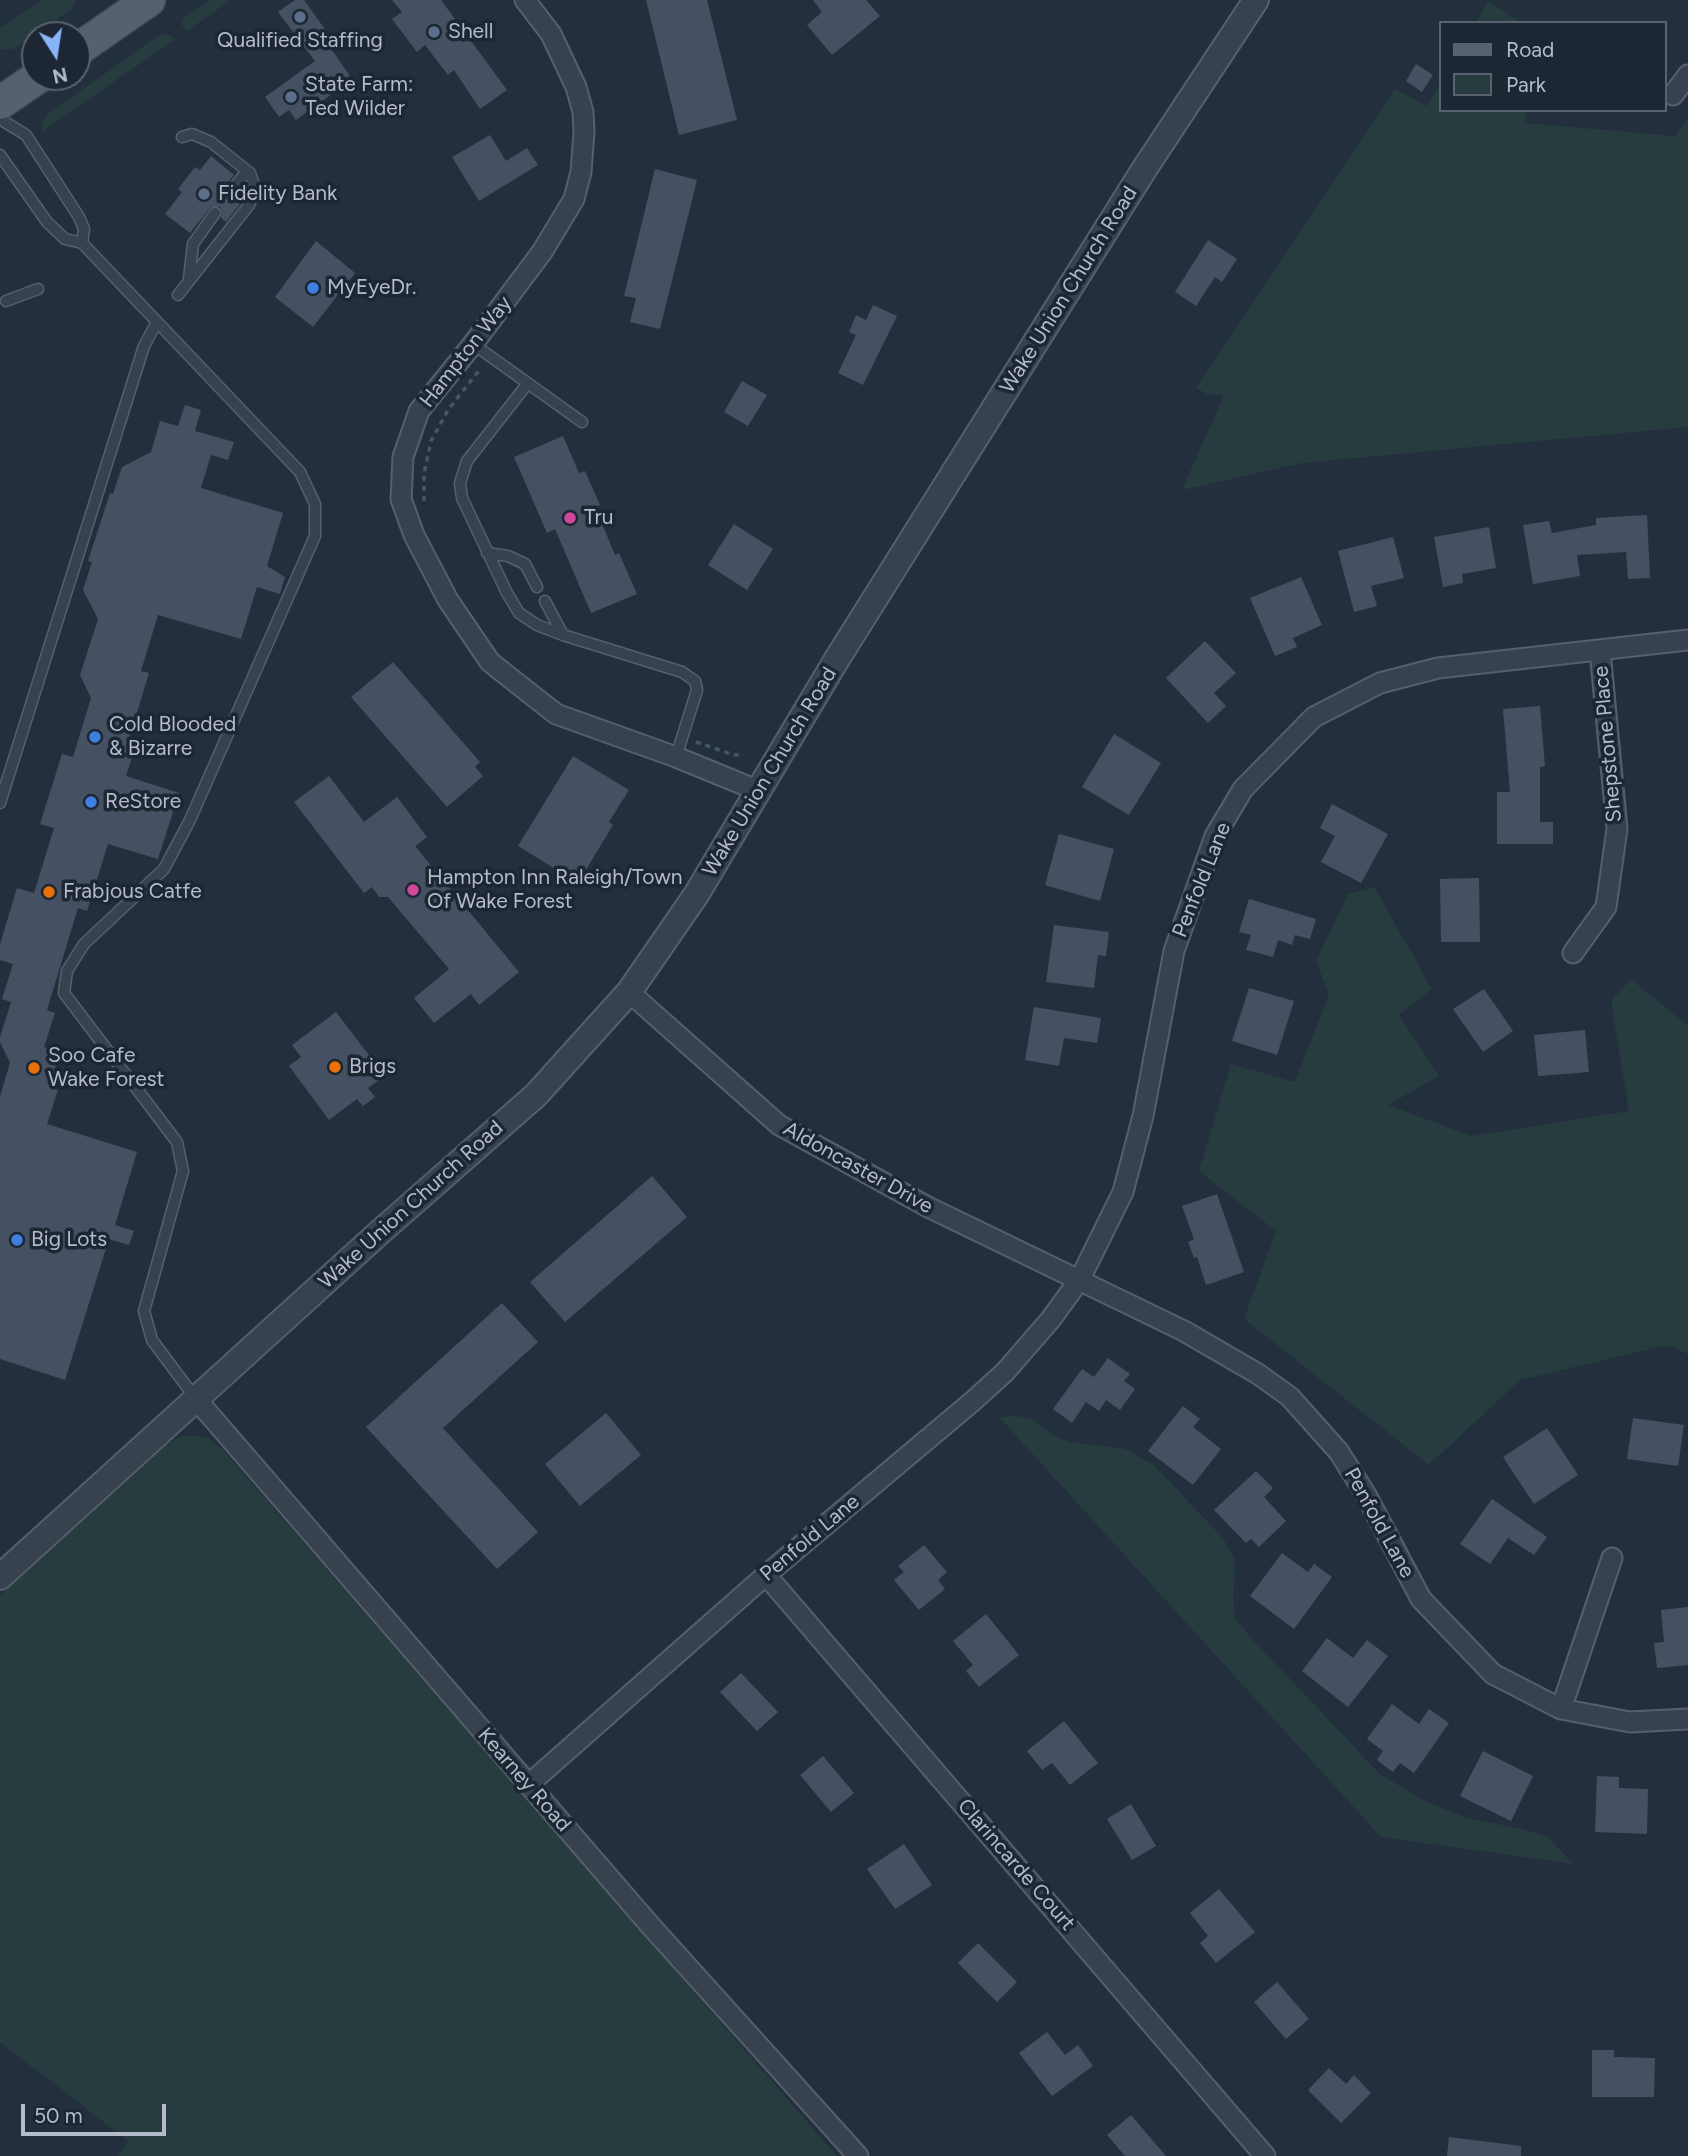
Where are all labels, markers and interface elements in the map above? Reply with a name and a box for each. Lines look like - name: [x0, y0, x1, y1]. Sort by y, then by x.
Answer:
- marker: Qualified Staffing: [292, 9, 308, 25]
- place label: Shell: [448, 19, 493, 45]
- north arrow: [21, 21, 91, 91]
- legend: [1440, 21, 1667, 112]
- marker: Shell: [426, 24, 442, 40]
- place label: Qualified Staffing: [217, 28, 383, 54]
- text: Road: [1506, 37, 1554, 62]
- text: N: [50, 62, 70, 88]
- place label: State Farm: Ted Wilder: [305, 72, 413, 122]
- text: Park: [1506, 72, 1546, 97]
- marker: State Farm: Ted Wilder: [283, 89, 299, 105]
- place label: Fidelity Bank: [218, 181, 337, 207]
- street label: Wake Union Church Road: [995, 182, 1143, 398]
- marker: Fidelity Bank: [196, 186, 212, 202]
- place label: MyEyeDr.: [327, 275, 416, 301]
- marker: MyEyeDr.: [305, 280, 321, 296]
- street label: Hampton Way: [415, 291, 517, 413]
- place label: Tru: [584, 505, 613, 531]
- marker: Tru: [562, 510, 578, 526]
- street label: Wake Union Church Road: [698, 663, 842, 881]
- street label: Shepstone Place: [1589, 665, 1627, 823]
- place label: Cold Blooded & Bizarre: [109, 712, 236, 762]
- marker: Cold Blooded & Bizarre: [87, 729, 103, 745]
- place label: ReStore: [105, 789, 181, 815]
- marker: ReStore: [83, 794, 99, 810]
- street label: Penfold Lane: [1167, 819, 1237, 941]
- place label: Hampton Inn Raleigh/Town Of Wake Forest: [427, 865, 682, 915]
- place label: Frabjous Catfe: [63, 879, 202, 905]
- marker: Hampton Inn Raleigh/Town Of Wake Forest: [405, 882, 421, 898]
- marker: Frabjous Catfe: [41, 884, 57, 900]
- place label: Soo Cafe Wake Forest: [48, 1043, 164, 1093]
- place label: Brigs: [349, 1054, 396, 1080]
- marker: Brigs: [327, 1059, 343, 1075]
- marker: Soo Cafe Wake Forest: [26, 1060, 42, 1076]
- street label: Wake Union Church Road: [314, 1116, 508, 1294]
- street label: Aldoncaster Drive: [779, 1116, 937, 1220]
- place label: Big Lots: [31, 1227, 107, 1253]
- marker: Big Lots: [9, 1232, 25, 1248]
- street label: Penfold Lane: [1338, 1464, 1420, 1582]
- street label: Penfold Lane: [755, 1489, 865, 1587]
- street label: Kearney Road: [472, 1723, 576, 1837]
- street label: Clarincarde Court: [952, 1794, 1080, 1936]
- scale bar: [24, 2090, 170, 2134]
- text: 50 m: [34, 2103, 83, 2128]

